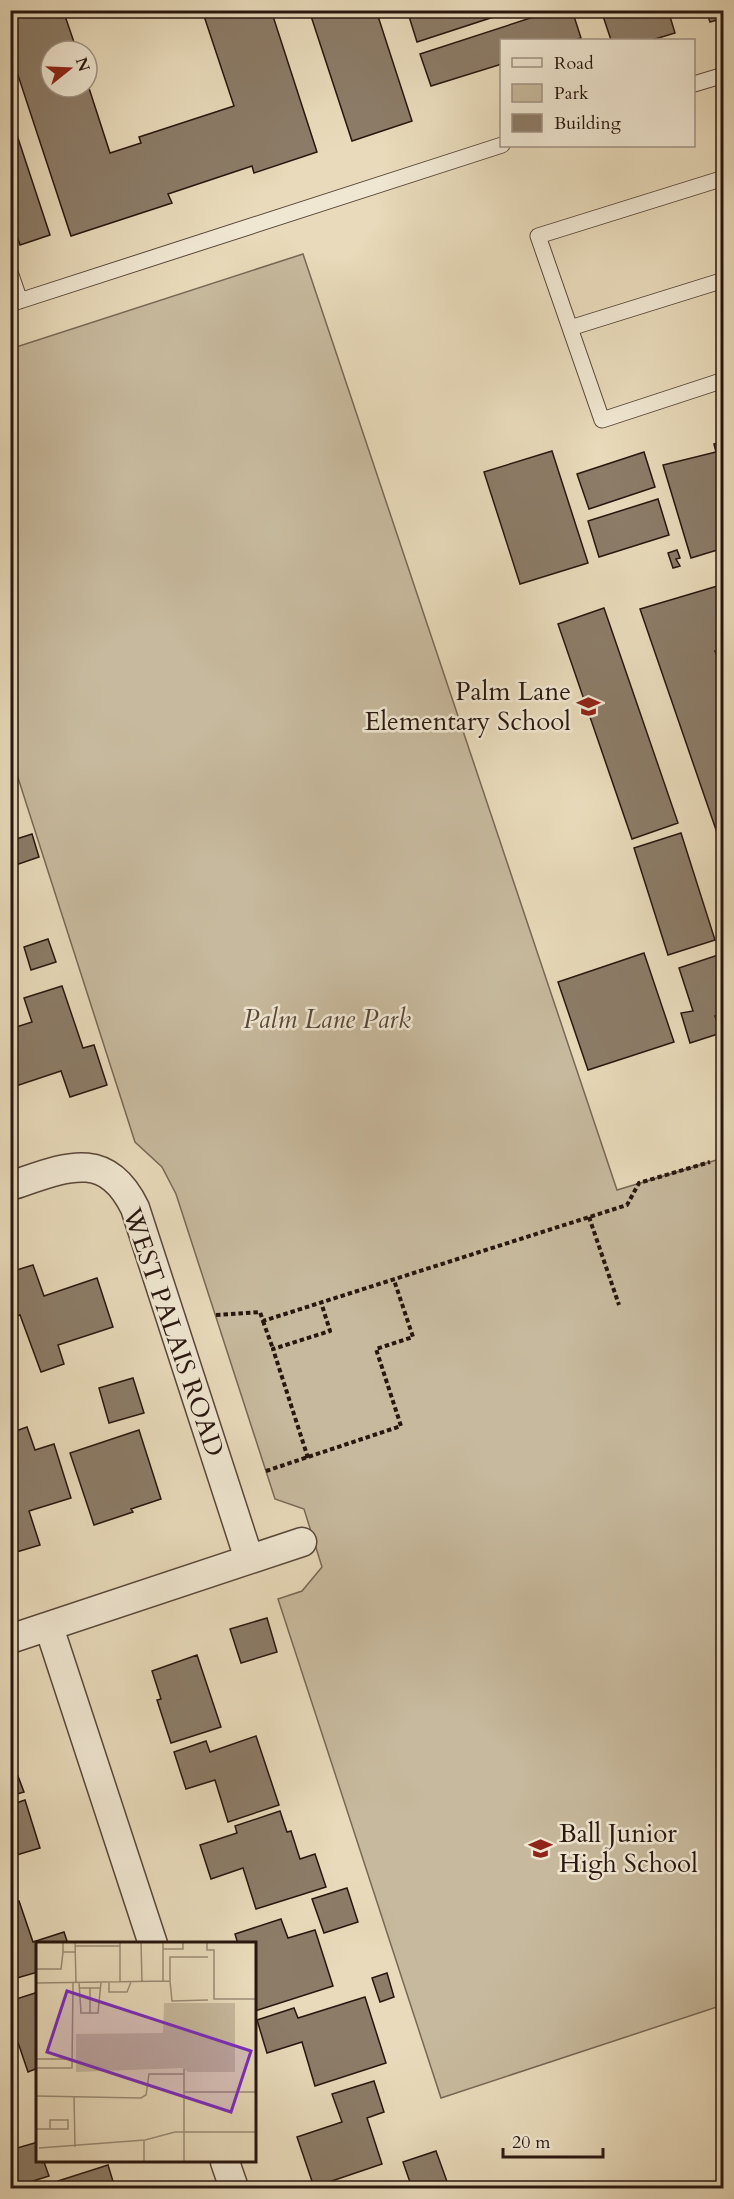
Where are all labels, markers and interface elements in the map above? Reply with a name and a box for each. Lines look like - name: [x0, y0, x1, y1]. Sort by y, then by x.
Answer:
- north arrow: [39, 39, 99, 99]
- legend: [500, 39, 695, 147]
- text: Road: [554, 51, 594, 76]
- text: N: [70, 55, 95, 75]
- text: Park: [554, 81, 589, 106]
- text: Building: [554, 111, 622, 136]
- place label: Palm Lane Elementary School: [364, 674, 571, 739]
- school or university icon: Palm Lane Elementary School: [576, 693, 602, 719]
- park label: Palm Lane Park: [243, 1002, 411, 1037]
- street label: WEST PALAIS ROAD: [114, 1202, 233, 1461]
- place label: Ball Junior High School: [559, 1816, 698, 1881]
- school or university icon: Ball Junior High School: [528, 1835, 554, 1861]
- inset map: [36, 1942, 256, 2163]
- scale bar: [503, 2121, 604, 2159]
- text: 20 m: [512, 2130, 551, 2155]

